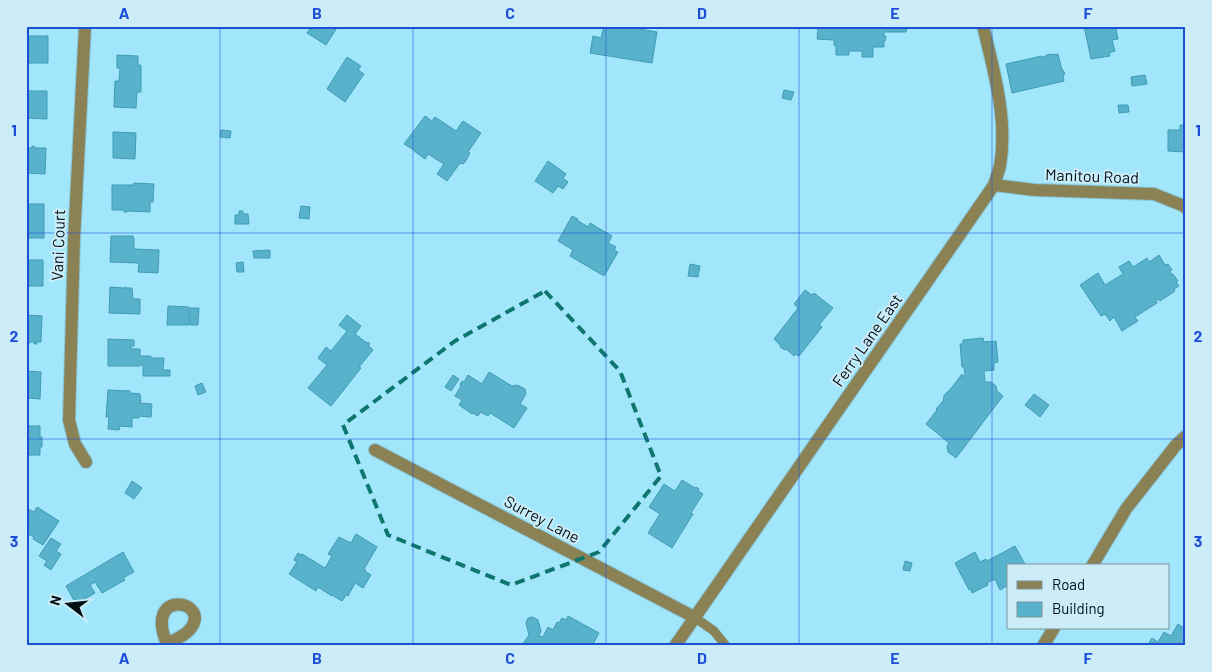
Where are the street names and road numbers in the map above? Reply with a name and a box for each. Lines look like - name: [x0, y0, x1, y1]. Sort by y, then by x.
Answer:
- street label: Manitou Road: [1045, 164, 1139, 187]
- street label: Vani Court: [47, 209, 68, 281]
- street label: Ferry Lane East: [828, 290, 905, 390]
- street label: Surrey Lane: [501, 491, 583, 546]

